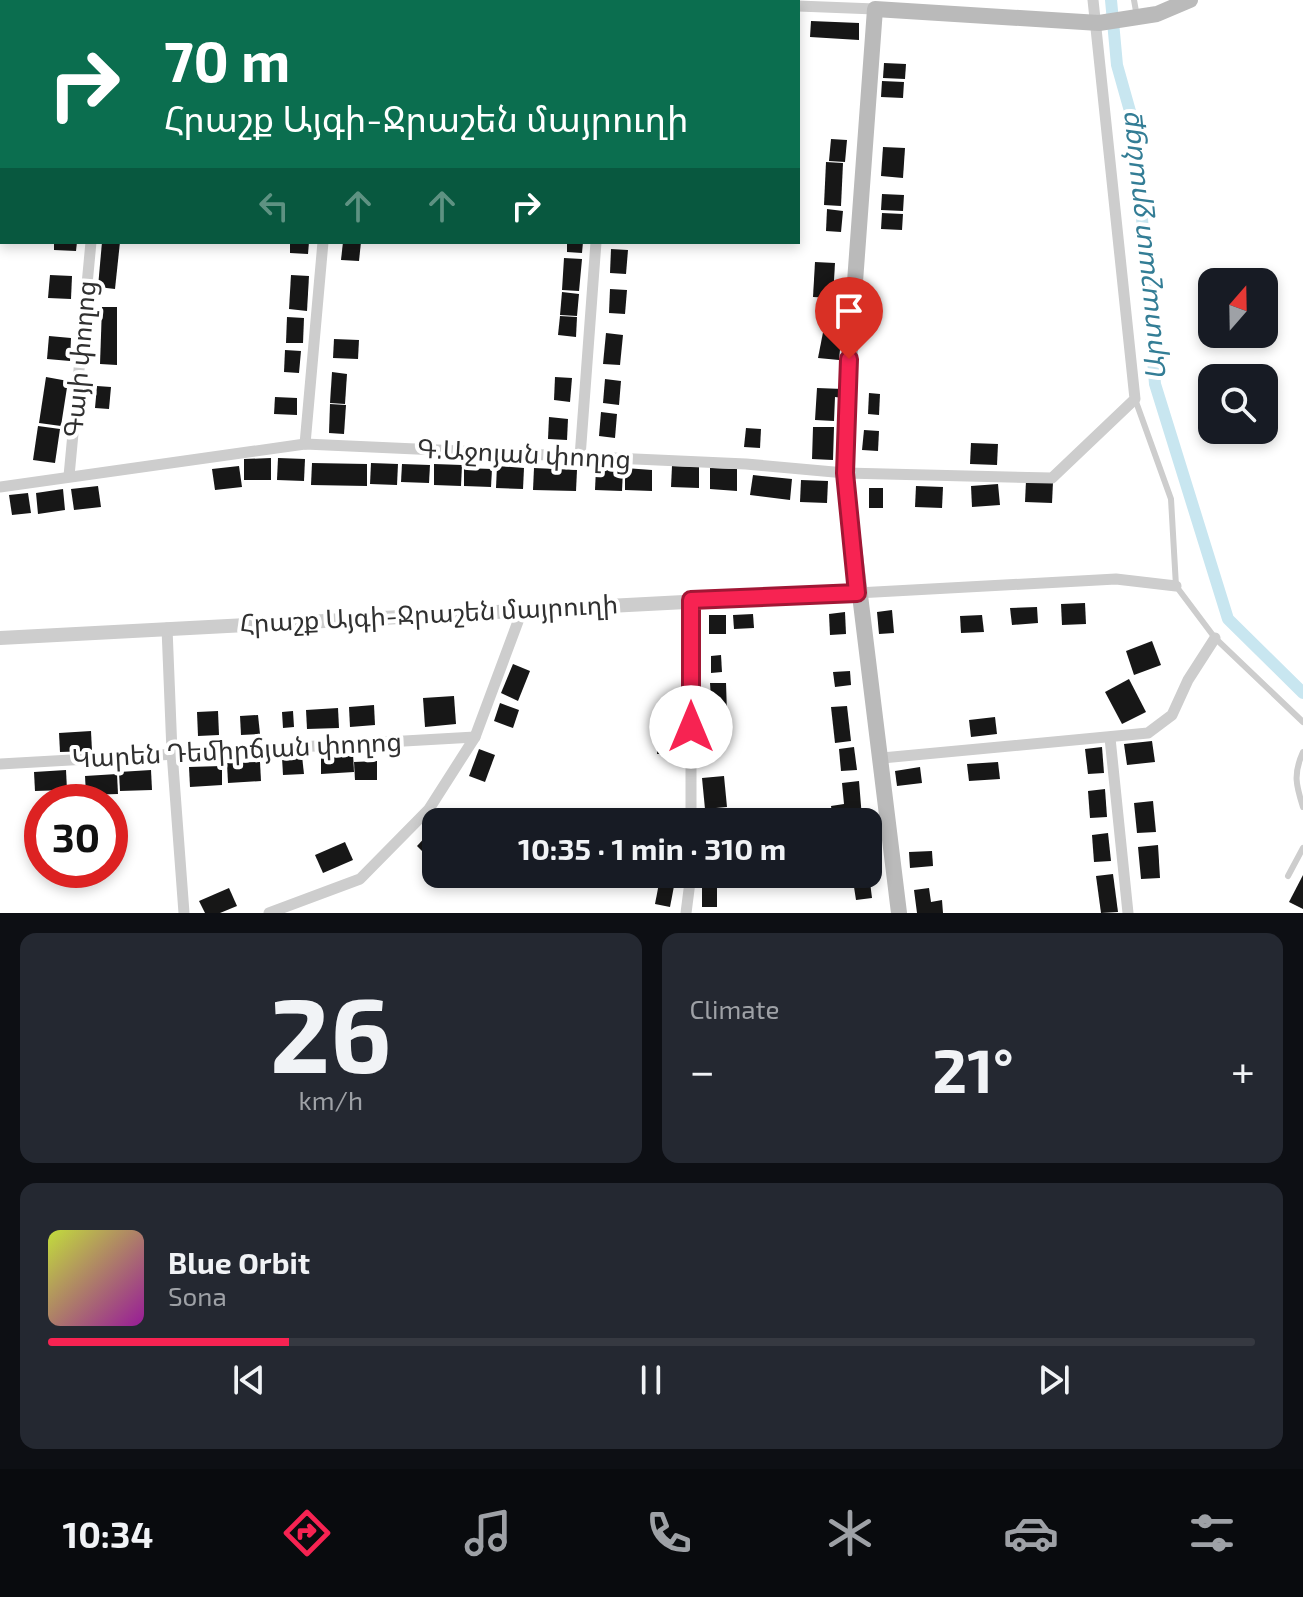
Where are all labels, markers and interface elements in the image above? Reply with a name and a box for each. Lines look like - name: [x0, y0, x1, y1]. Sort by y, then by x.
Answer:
- text: 70 m: [164, 26, 290, 93]
- icon: right: [32, 32, 136, 136]
- text: Հրաշք Այգի-Ջրաշեն մայրուղի: [164, 96, 688, 139]
- water label: Արտաշատ ջրանցք: [1110, 110, 1173, 382]
- icon: left: [252, 184, 296, 228]
- icon: ahead: [336, 184, 380, 228]
- icon: ahead: [420, 184, 464, 228]
- icon: right: [504, 184, 548, 228]
- north arrow: [1198, 268, 1278, 348]
- map controls: [1198, 268, 1278, 444]
- pin: [815, 277, 883, 359]
- street label: Գայի փողոց: [56, 279, 102, 439]
- icon: arrive: [827, 289, 871, 333]
- button: search: [1198, 364, 1278, 444]
- street label: Գ.Աջոյան փողոց: [416, 431, 632, 475]
- street label: Հրաշք Այգի-Ջրաշեն մայրուղի: [239, 587, 619, 639]
- position arrow: [649, 685, 733, 769]
- street label: Կարեն Դեմիրճյան փողոց: [71, 724, 403, 774]
- speed limit sign: 30: [24, 784, 128, 888]
- text: 10:35 · 1 min · 310 m: [518, 830, 786, 866]
- text: 26: [270, 969, 392, 1094]
- text: Climate: [690, 993, 779, 1024]
- text: 21°: [932, 1033, 1014, 1105]
- text: −: [690, 1043, 715, 1096]
- text: +: [1231, 1043, 1255, 1096]
- text: km/h: [298, 1084, 363, 1115]
- text: Blue Orbit: [168, 1244, 310, 1280]
- text: Sona: [168, 1280, 227, 1311]
- icon: previous: [227, 1358, 271, 1402]
- icon: pause: [629, 1358, 673, 1402]
- icon: next: [1032, 1358, 1076, 1402]
- icon: directions: [279, 1505, 335, 1561]
- icon: music: [460, 1505, 516, 1561]
- icon: phone: [641, 1505, 697, 1561]
- icon: climate: [822, 1505, 878, 1561]
- icon: car: [1003, 1505, 1059, 1561]
- icon: filters: [1184, 1505, 1240, 1561]
- text: 10:34: [63, 1512, 153, 1555]

